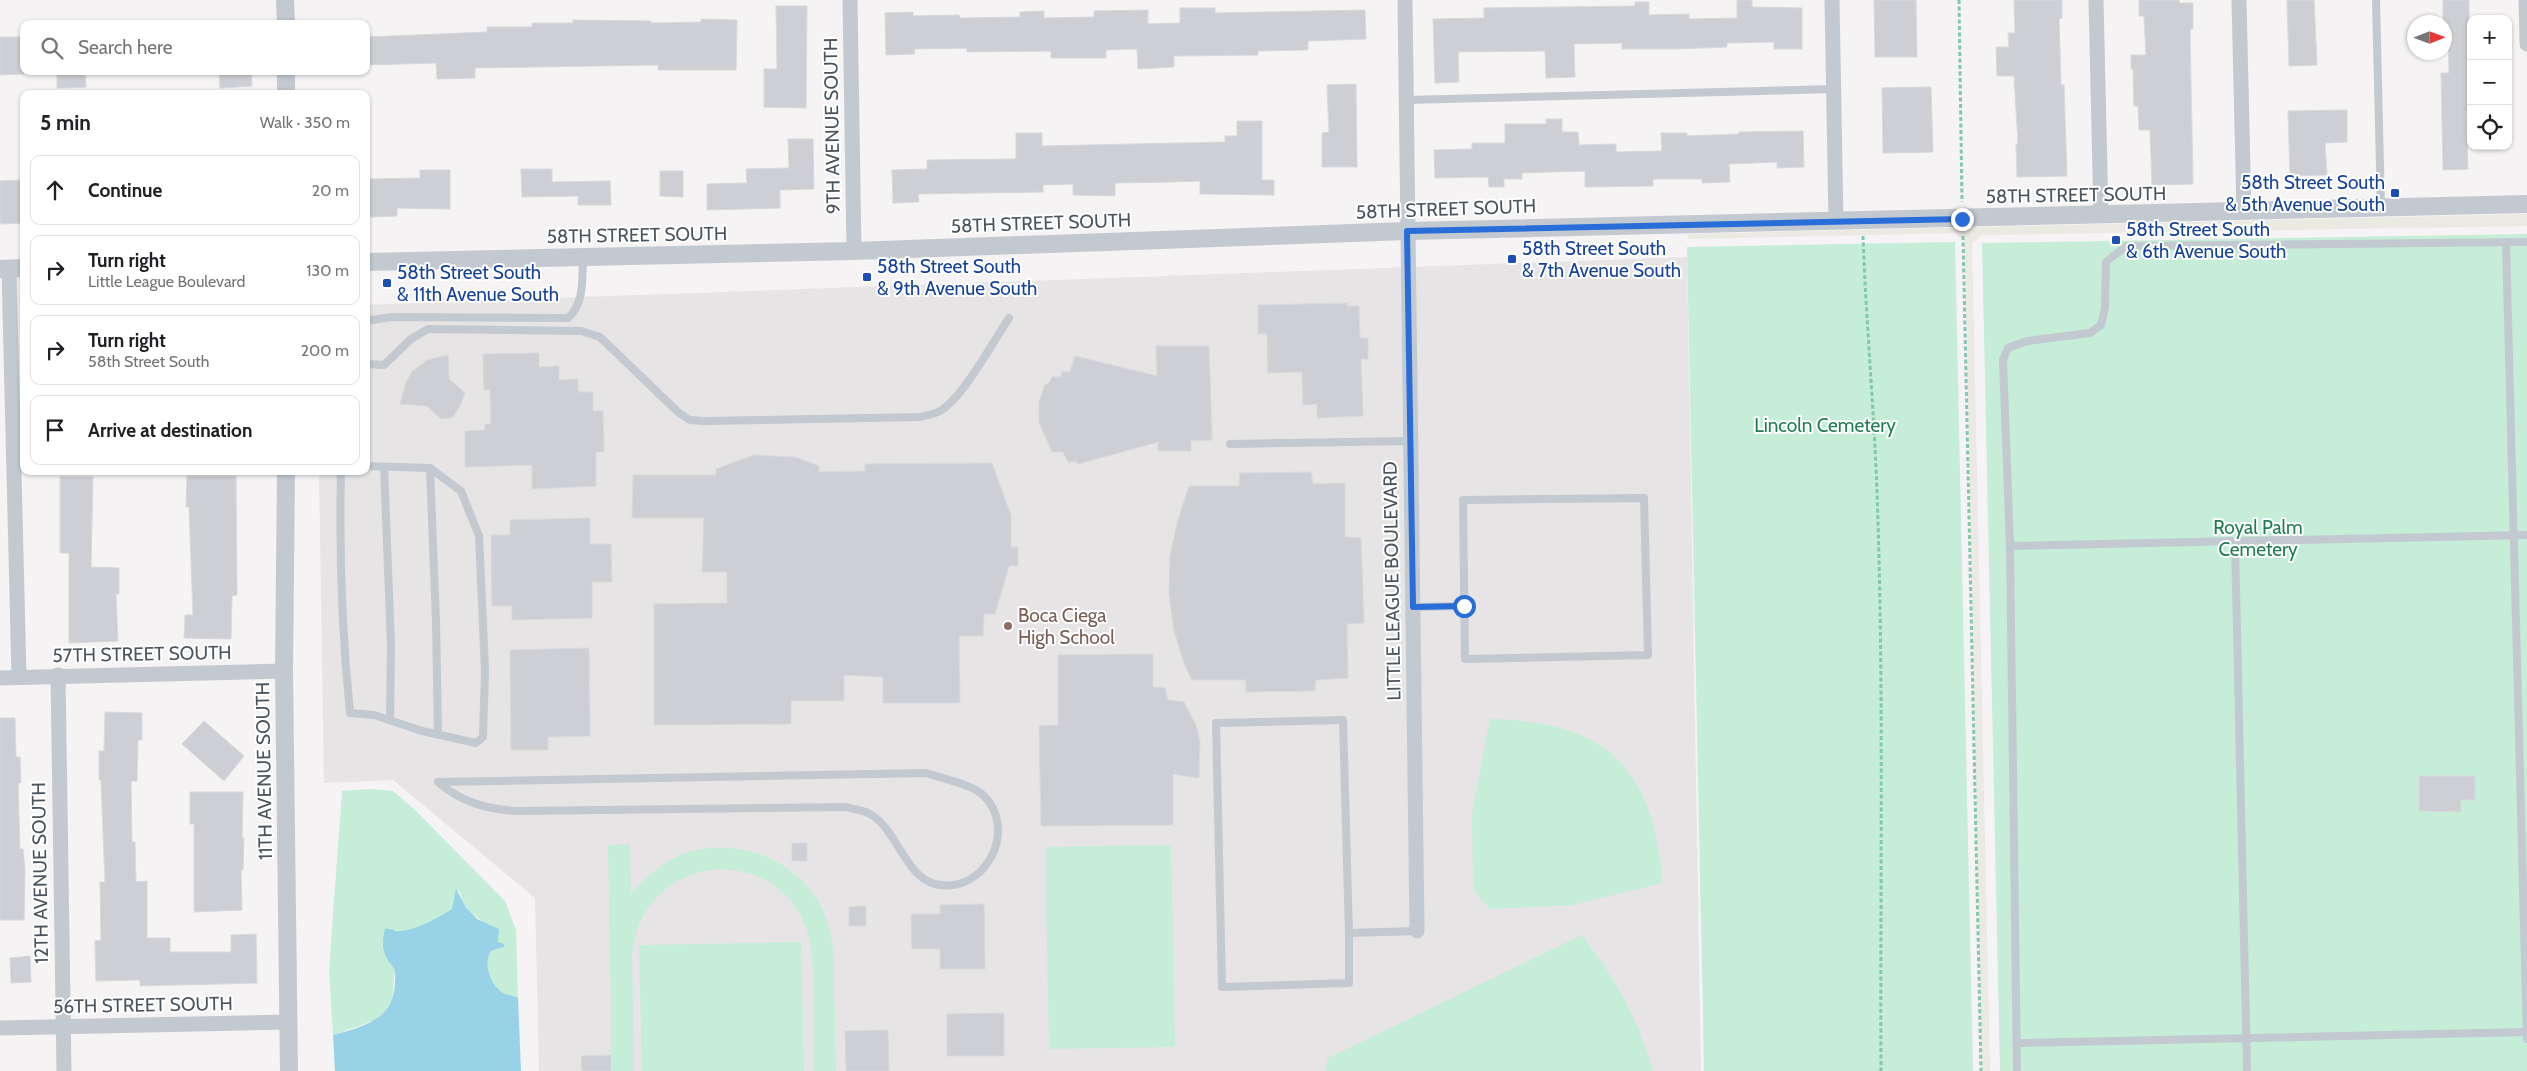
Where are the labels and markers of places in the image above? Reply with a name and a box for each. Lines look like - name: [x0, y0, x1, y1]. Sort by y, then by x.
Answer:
- place label: 58th Street South & 5th Avenue South: [2225, 171, 2385, 216]
- marker: 58th Street South & 5th Avenue South: [2389, 187, 2401, 199]
- place label: 58th Street South & 6th Avenue South: [2126, 218, 2286, 263]
- marker: 58th Street South & 6th Avenue South: [2110, 234, 2122, 246]
- place label: 58th Street South & 7th Avenue South: [1522, 237, 1681, 282]
- marker: 58th Street South & 7th Avenue South: [1506, 253, 1518, 265]
- place label: 58th Street South & 9th Avenue South: [877, 255, 1037, 300]
- place label: 58th Street South & 11th Avenue South: [397, 261, 559, 306]
- marker: 58th Street South & 9th Avenue South: [861, 271, 873, 283]
- marker: 58th Street South & 11th Avenue South: [381, 277, 393, 289]
- place label: Boca Ciega High School: [1018, 604, 1115, 649]
- marker: Boca Ciega High School: [1002, 620, 1014, 632]

